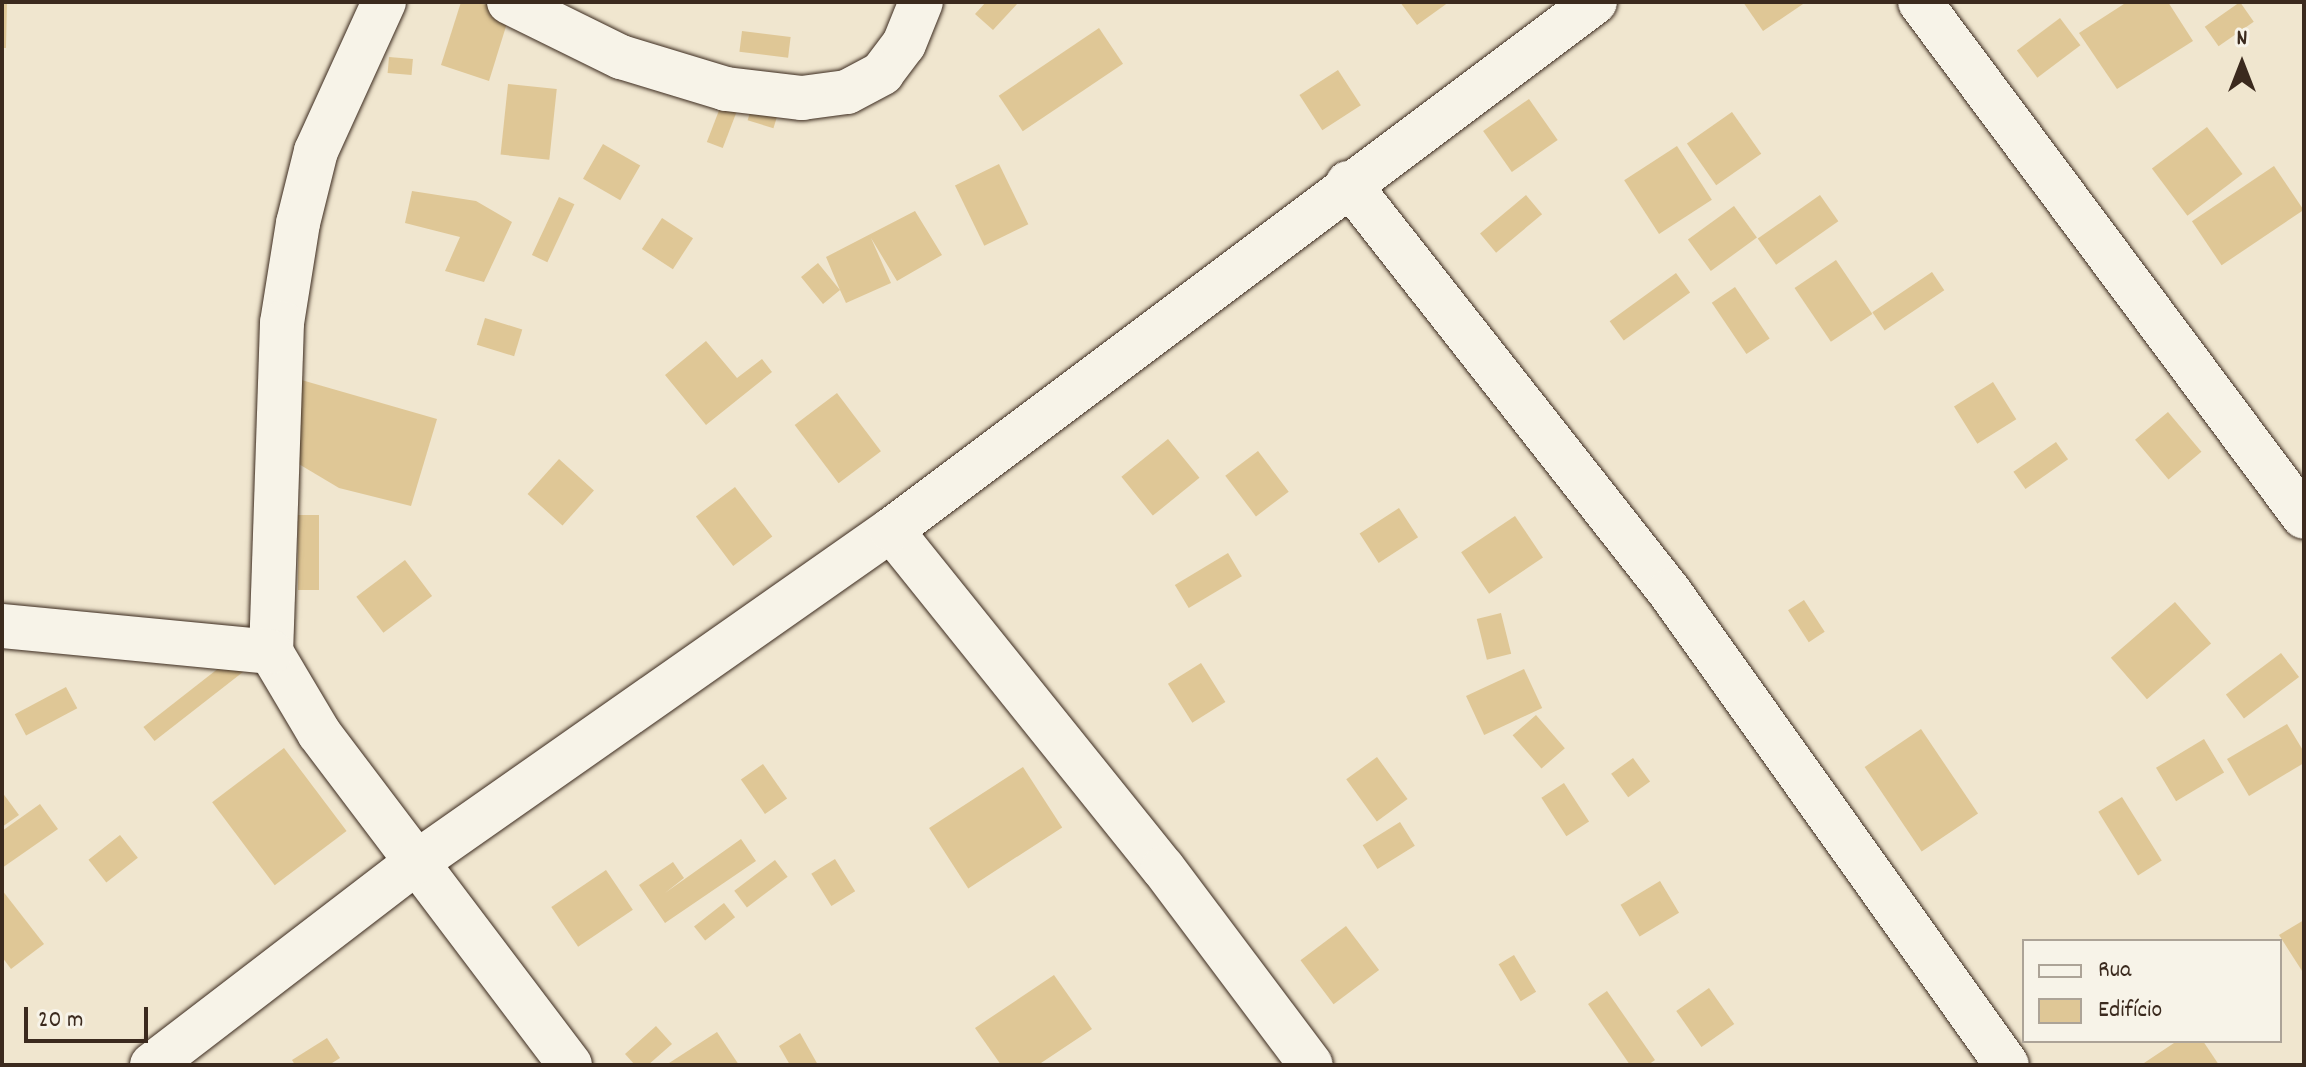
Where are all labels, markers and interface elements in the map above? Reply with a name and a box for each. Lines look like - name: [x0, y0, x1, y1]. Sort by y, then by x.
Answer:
- north arrow: [2202, 24, 2282, 104]
- text: N: [2237, 24, 2247, 55]
- legend: [2022, 939, 2282, 1043]
- text: Rua: [2098, 954, 2131, 988]
- scale bar: [28, 991, 152, 1041]
- text: Edifício: [2098, 994, 2162, 1028]
- text: 20 m: [38, 1004, 84, 1038]

